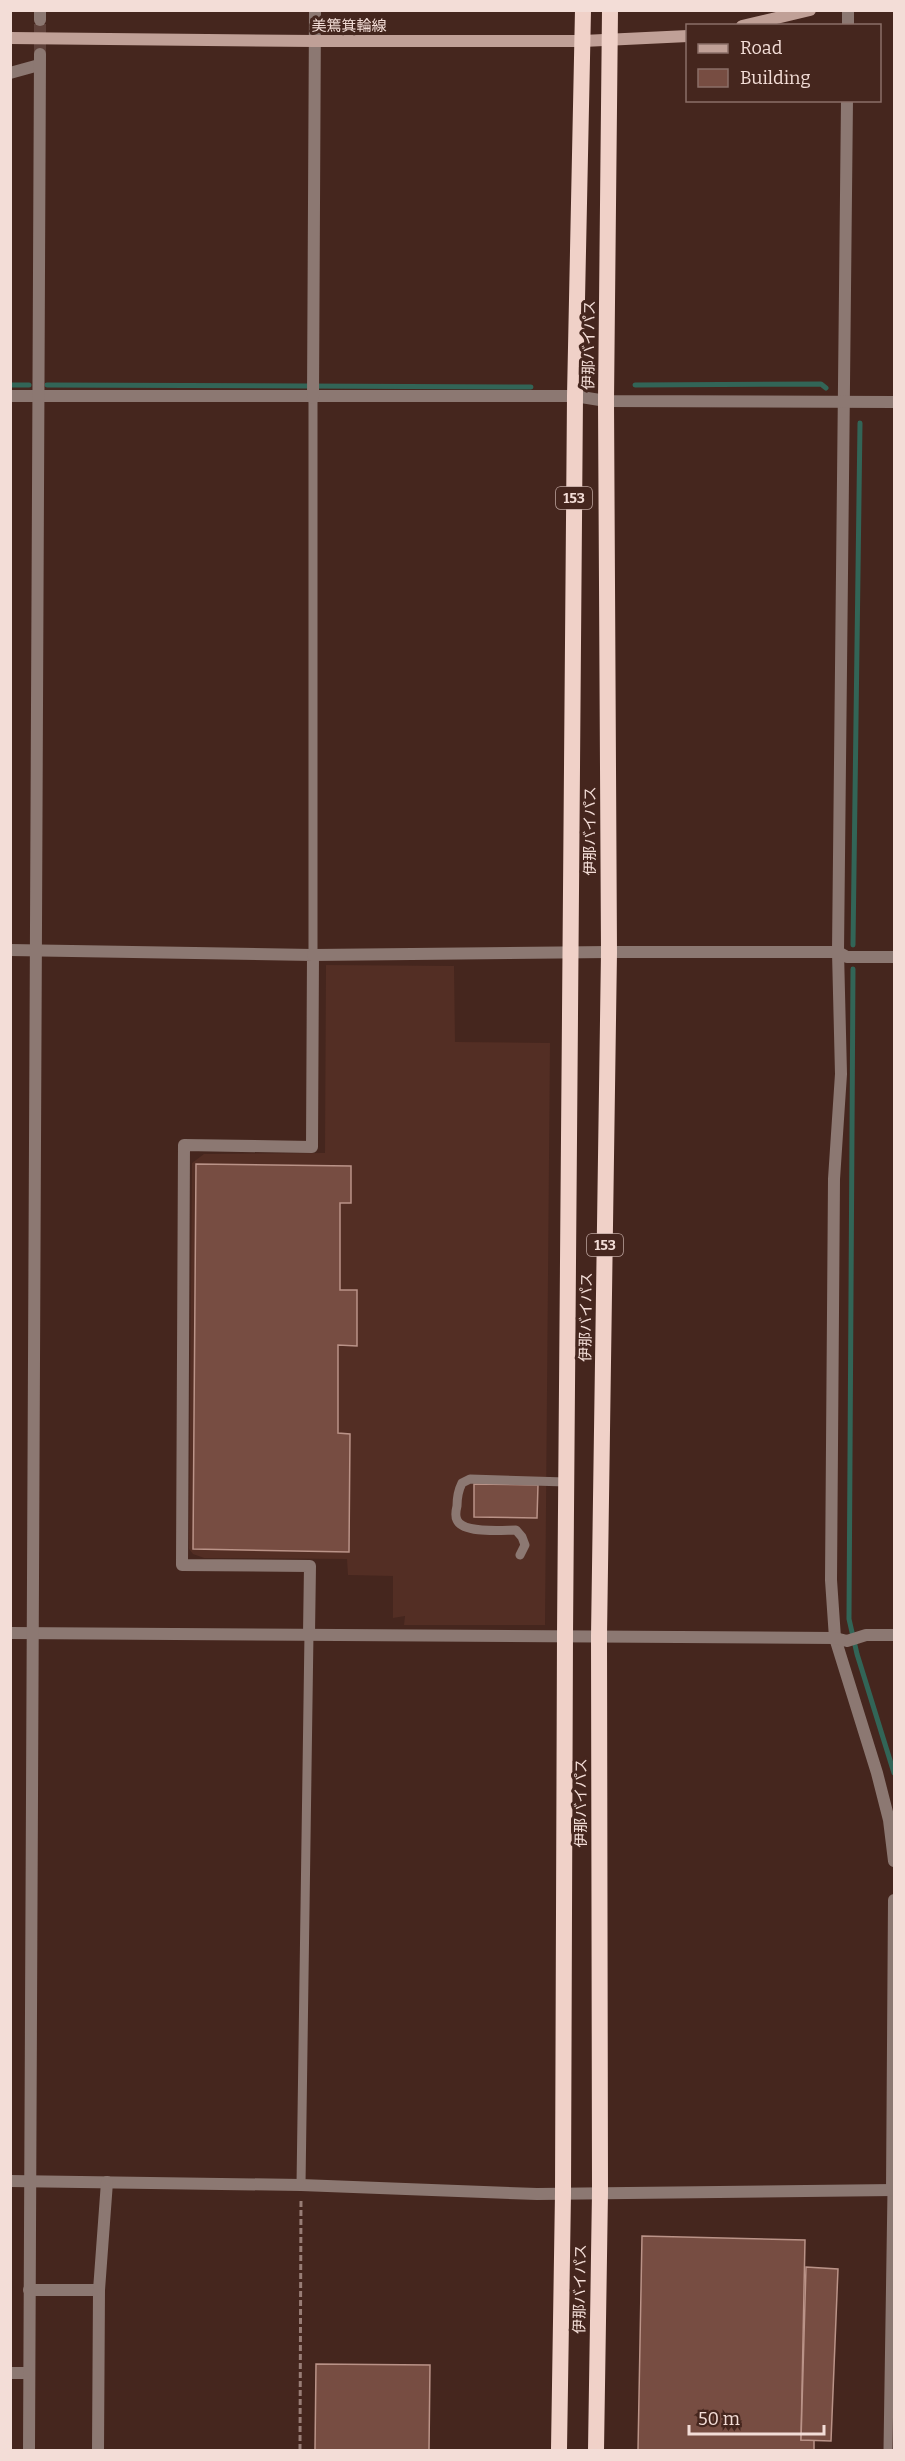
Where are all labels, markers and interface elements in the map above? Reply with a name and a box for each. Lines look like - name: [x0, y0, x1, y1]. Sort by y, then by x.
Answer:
- street label: 美篶箕輪線: [311, 17, 387, 35]
- legend: [686, 24, 881, 102]
- text: Road: [740, 37, 783, 59]
- text: Building: [740, 67, 811, 89]
- street label: 伊那バイパス: [579, 300, 599, 390]
- road number: 153: [556, 487, 592, 509]
- street label: 伊那バイパス: [581, 786, 599, 876]
- road number: 153: [587, 1234, 623, 1256]
- street label: 伊那バイパス: [576, 1272, 596, 1362]
- street label: 伊那バイパス: [572, 1758, 590, 1848]
- street label: 伊那バイパス: [570, 2244, 590, 2334]
- scale bar: [689, 2398, 824, 2436]
- text: 50 m: [698, 2408, 740, 2430]

